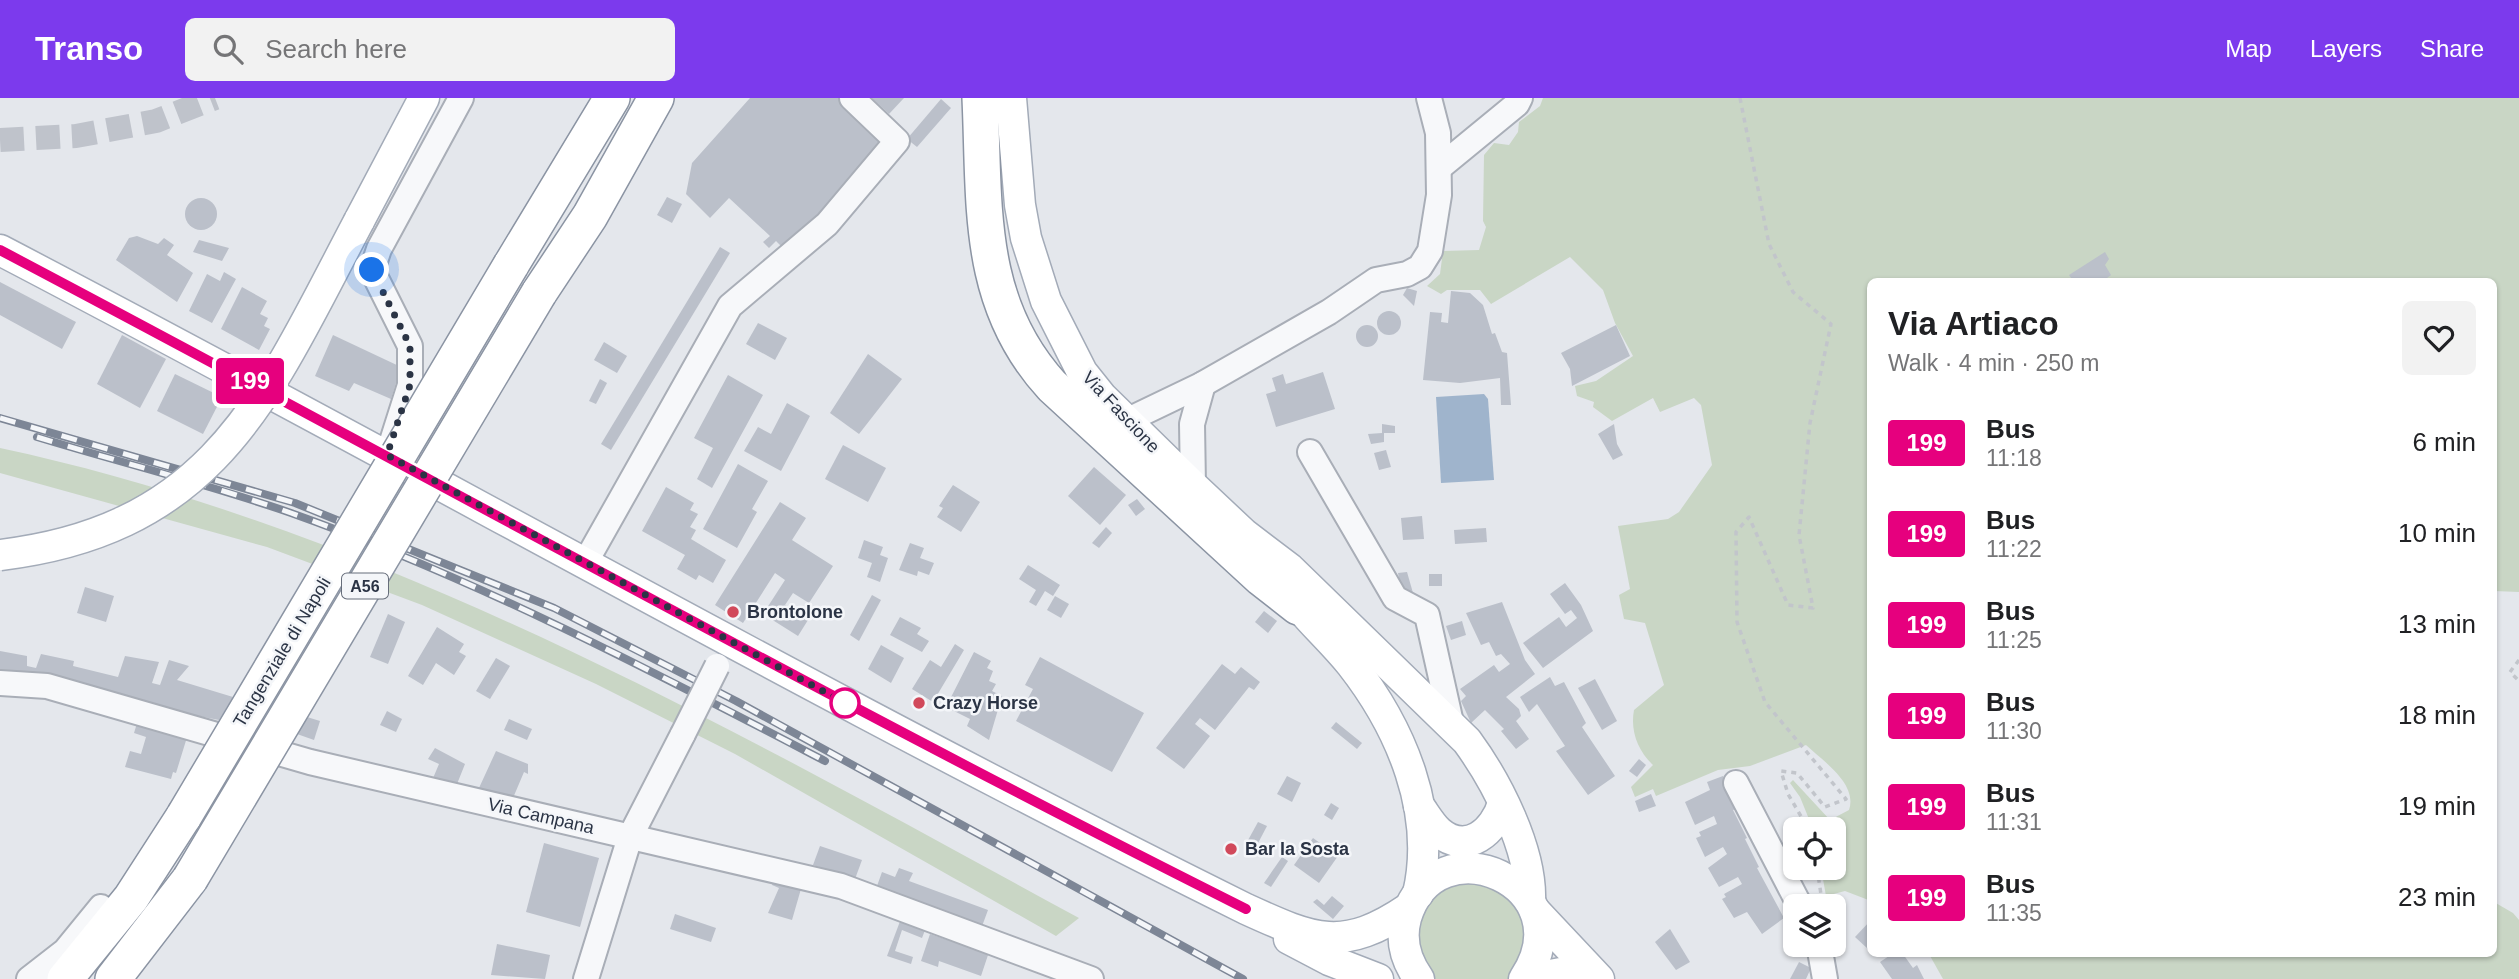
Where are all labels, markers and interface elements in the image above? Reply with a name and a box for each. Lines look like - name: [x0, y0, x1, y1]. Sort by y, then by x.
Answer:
- search box: [185, 18, 675, 81]
- text: Transo: [35, 30, 143, 67]
- icon: search: [209, 30, 247, 68]
- text: Search here: [265, 34, 407, 64]
- text: Map: [2225, 35, 2272, 62]
- text: Layers: [2310, 35, 2382, 62]
- text: Share: [2420, 35, 2484, 62]
- your location: [354, 252, 389, 287]
- button: heart: [2402, 301, 2476, 375]
- text: Via Artiaco: [1888, 305, 2059, 342]
- text: Walk · 4 min · 250 m: [1888, 350, 2099, 376]
- line badge: 199: [210, 358, 290, 404]
- text: 199: [230, 367, 270, 394]
- street label: Via Fascione: [1078, 367, 1164, 457]
- text: Bus: [1986, 414, 2035, 444]
- text: 6 min: [2412, 427, 2476, 457]
- text: 199: [1906, 429, 1947, 456]
- text: 11:18: [1986, 445, 2042, 471]
- text: Bus: [1986, 505, 2035, 535]
- text: 10 min: [2398, 518, 2476, 548]
- text: 199: [1906, 520, 1947, 547]
- text: 11:22: [1986, 536, 2042, 562]
- road number: A56: [342, 573, 388, 598]
- street label: Tangenziale di Napoli: [229, 574, 335, 730]
- text: Bus: [1986, 596, 2035, 626]
- place label: Brontolone: [747, 602, 843, 622]
- marker: Brontolone: [725, 604, 741, 620]
- text: 13 min: [2398, 609, 2476, 639]
- text: 199: [1906, 611, 1947, 638]
- text: 11:25: [1986, 627, 2042, 653]
- text: Bus: [1986, 687, 2035, 717]
- unlabelled marker: [830, 688, 860, 718]
- place label: Crazy Horse: [933, 693, 1038, 713]
- marker: Crazy Horse: [911, 695, 927, 711]
- text: 18 min: [2398, 700, 2476, 730]
- text: 199: [1906, 702, 1947, 729]
- text: 11:30: [1986, 718, 2042, 744]
- text: Bus: [1986, 778, 2035, 808]
- text: 19 min: [2398, 791, 2476, 821]
- text: 199: [1906, 793, 1947, 820]
- street label: Via Campana: [486, 794, 597, 838]
- text: 11:31: [1986, 809, 2042, 835]
- map controls: [1783, 817, 1846, 957]
- button: locate: [1783, 817, 1846, 880]
- place label: Bar la Sosta: [1245, 839, 1350, 859]
- marker: Bar la Sosta: [1223, 841, 1239, 857]
- text: Bus: [1986, 869, 2035, 899]
- text: 23 min: [2398, 882, 2476, 912]
- text: 199: [1906, 884, 1947, 911]
- button: layers: [1783, 894, 1846, 957]
- text: 11:35: [1986, 900, 2042, 926]

